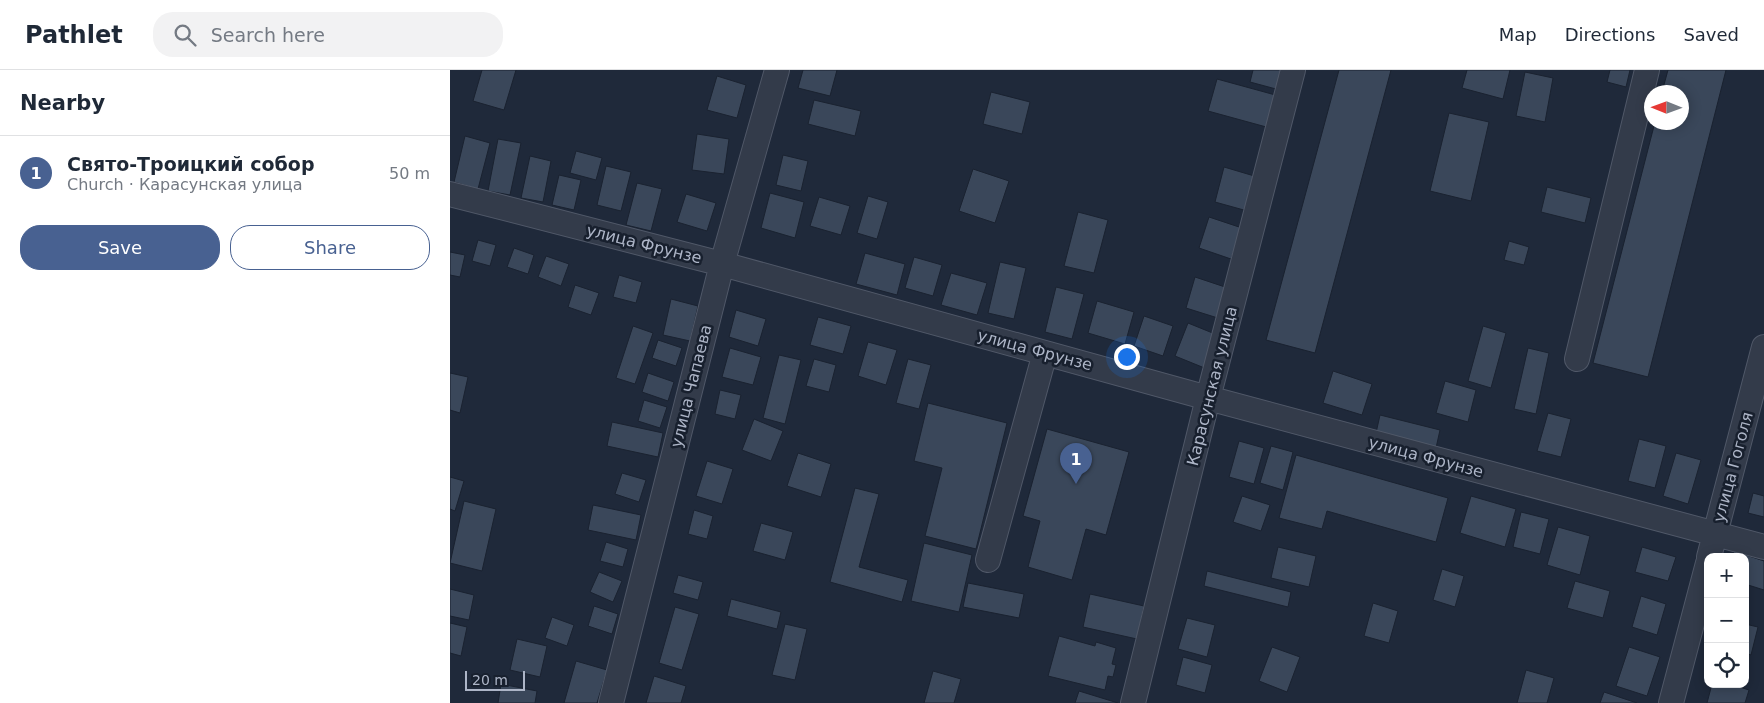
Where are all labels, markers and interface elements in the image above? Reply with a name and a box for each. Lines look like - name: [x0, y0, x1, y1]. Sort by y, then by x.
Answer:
- search box: [153, 12, 503, 57]
- text: Pathlet: [25, 21, 123, 49]
- icon: search: [171, 21, 199, 49]
- text: Search here: [211, 24, 325, 46]
- text: Map: [1499, 24, 1537, 45]
- text: Directions: [1565, 24, 1655, 45]
- text: Saved: [1683, 24, 1739, 45]
- north arrow: [1644, 85, 1689, 130]
- text: Nearby: [20, 91, 105, 115]
- text: Свято-Троицкий собор: [67, 153, 315, 175]
- text: 1: [30, 164, 42, 183]
- text: 50 m: [389, 164, 430, 183]
- text: Church · Карасунская улица: [67, 175, 303, 194]
- street label: улица Фрунзе: [584, 220, 704, 268]
- button: Save: [20, 225, 220, 270]
- button: Share: [230, 225, 430, 270]
- street label: Карасунская улица: [1183, 304, 1241, 468]
- street label: улица Чапаева: [667, 323, 715, 449]
- street label: улица Фрунзе: [976, 326, 1094, 374]
- your location: [1114, 344, 1140, 370]
- street label: улица Гоголя: [1709, 410, 1757, 524]
- street label: улица Фрунзе: [1367, 433, 1485, 481]
- pin: 1: [1060, 443, 1092, 484]
- map controls: [1704, 553, 1749, 688]
- button: +: [1704, 553, 1749, 598]
- button: −: [1704, 598, 1749, 643]
- button: locate: [1704, 643, 1749, 688]
- scale bar: [465, 668, 525, 691]
- text: 20 m: [472, 672, 508, 688]

